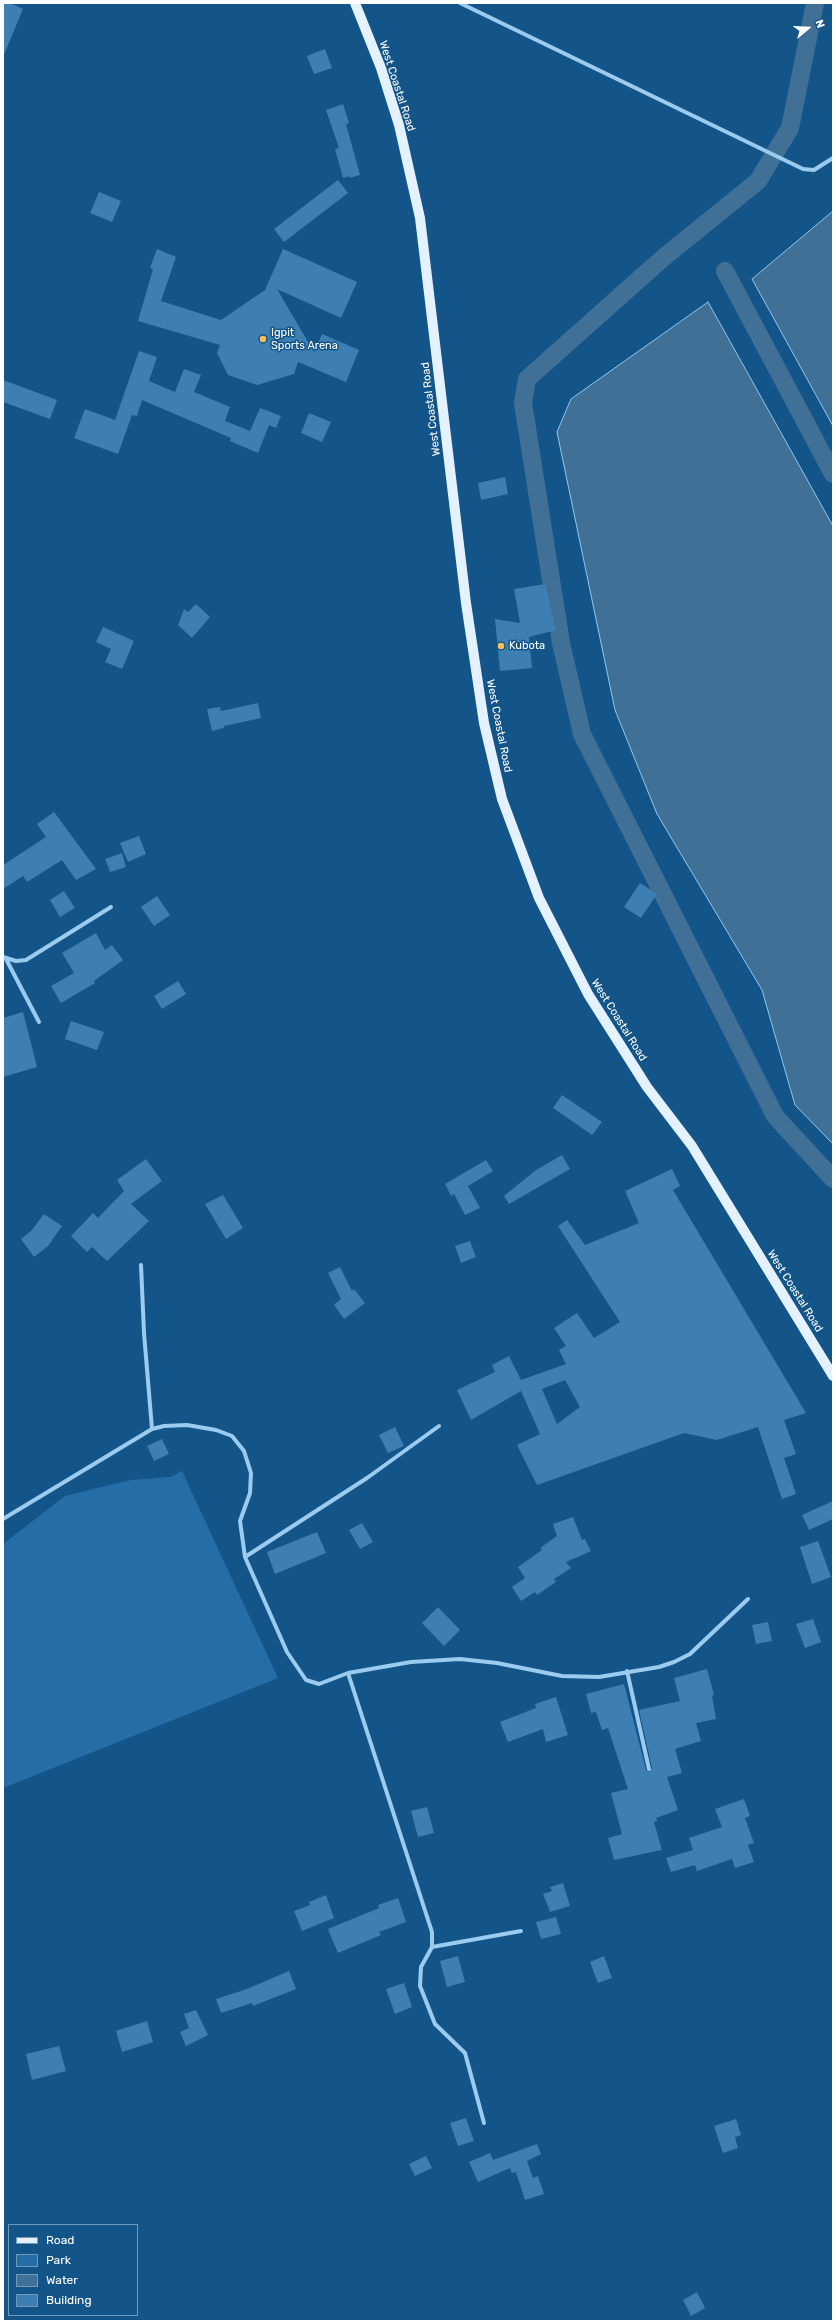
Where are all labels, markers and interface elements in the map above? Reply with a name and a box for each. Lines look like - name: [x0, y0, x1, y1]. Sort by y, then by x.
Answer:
- north arrow: [788, 8, 828, 48]
- text: N: [812, 18, 827, 30]
- street label: West Coastal Road: [376, 39, 418, 133]
- place label: Igpit Sports Arena: [271, 326, 338, 352]
- marker: Igpit Sports Arena: [258, 334, 268, 344]
- street label: West Coastal Road: [419, 361, 443, 457]
- place label: Kubota: [509, 639, 545, 653]
- marker: Kubota: [496, 641, 506, 651]
- street label: West Coastal Road: [484, 678, 514, 774]
- street label: West Coastal Road: [588, 976, 650, 1064]
- street label: West Coastal Road: [764, 1247, 826, 1335]
- legend: [8, 2224, 138, 2316]
- text: Road: [46, 2233, 74, 2247]
- text: Park: [46, 2253, 71, 2267]
- text: Water: [46, 2273, 78, 2287]
- text: Building: [46, 2293, 92, 2307]

